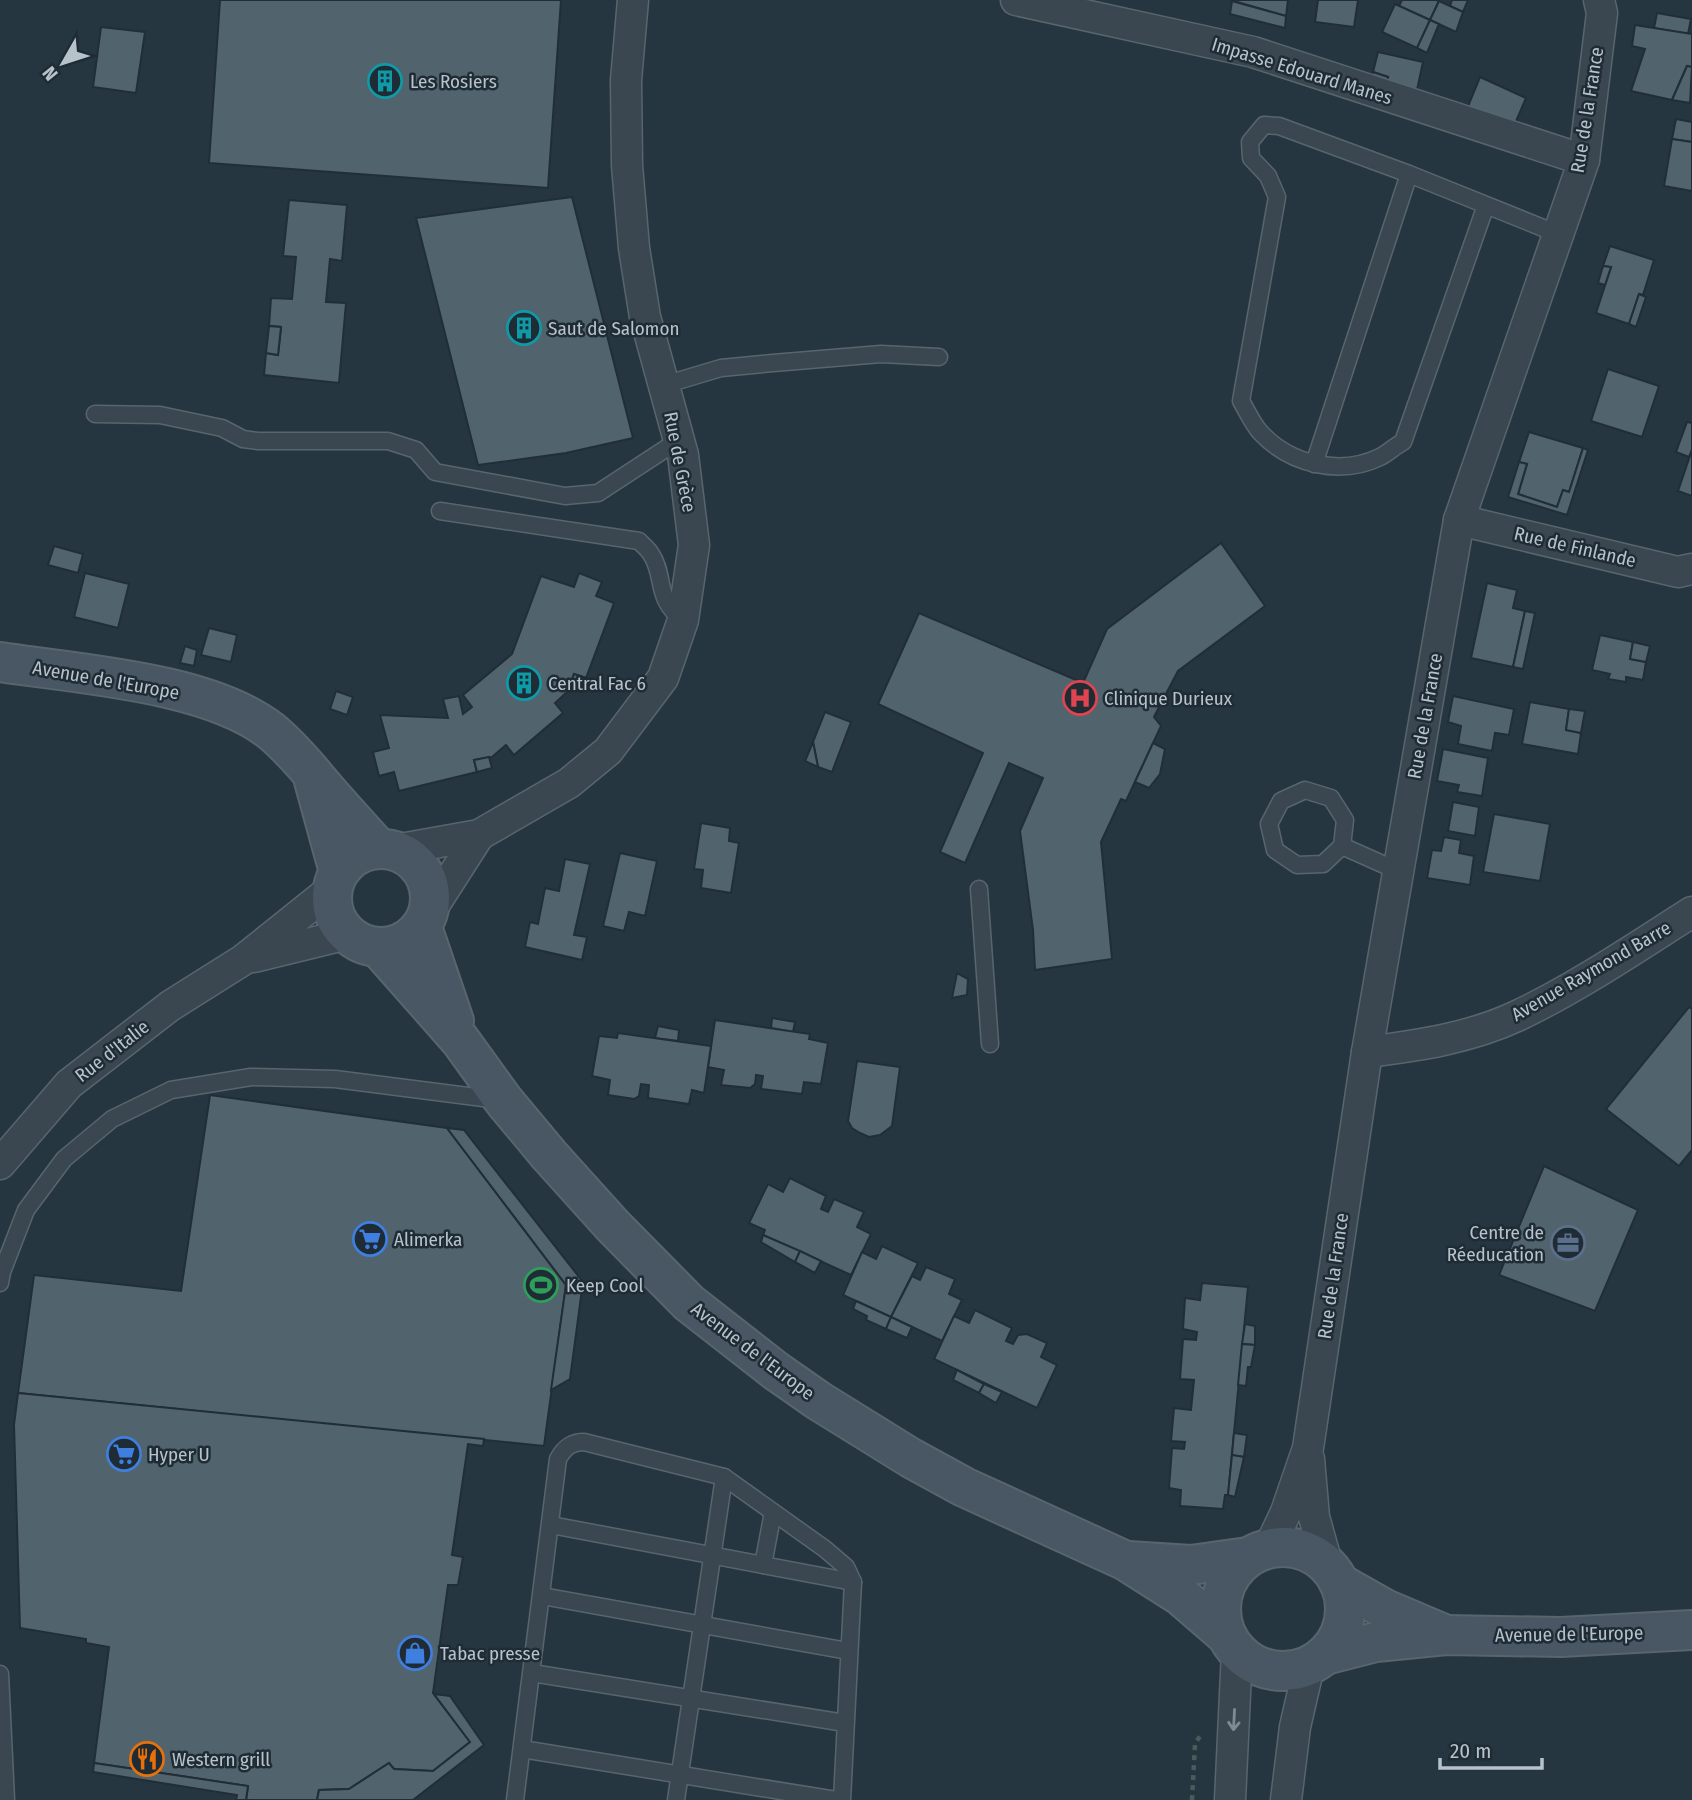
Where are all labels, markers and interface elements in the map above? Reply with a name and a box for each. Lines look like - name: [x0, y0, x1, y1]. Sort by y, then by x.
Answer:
- north arrow: [28, 28, 98, 98]
- street label: Impasse Edouard Manes: [1209, 33, 1395, 109]
- street label: Rue de la France: [1566, 45, 1608, 175]
- text: N: [38, 62, 63, 85]
- building icon: Les Rosiers: [366, 62, 404, 100]
- place label: Les Rosiers: [410, 70, 497, 93]
- building icon: Saut de Salomon: [505, 309, 543, 347]
- place label: Saut de Salomon: [548, 317, 679, 340]
- street label: Rue de Grèce: [659, 410, 701, 514]
- street label: Rue de Finlande: [1512, 522, 1638, 572]
- street label: Rue de la France: [1403, 651, 1447, 781]
- street label: Avenue de l'Europe: [31, 656, 181, 704]
- building icon: Central Fac 6: [505, 664, 543, 702]
- place label: Central Fac 6: [548, 672, 646, 695]
- hospital icon: Clinique Durieux: [1061, 679, 1099, 717]
- place label: Clinique Durieux: [1104, 687, 1233, 710]
- street label: Avenue Raymond Barre: [1507, 916, 1675, 1026]
- street label: Rue d'Italie: [70, 1015, 154, 1087]
- street label: Rue de la France: [1313, 1211, 1353, 1341]
- supermarket icon: Alimerka: [351, 1220, 389, 1258]
- place label: Centre de Réeducation: [1447, 1221, 1544, 1266]
- office icon: Centre de Réeducation: [1549, 1224, 1587, 1262]
- place label: Alimerka: [394, 1228, 462, 1251]
- sports icon: Keep Cool: [522, 1266, 560, 1304]
- place label: Keep Cool: [566, 1274, 643, 1297]
- street label: Avenue de l'Europe: [687, 1297, 819, 1405]
- supermarket icon: Hyper U: [105, 1435, 143, 1473]
- place label: Hyper U: [148, 1443, 210, 1466]
- street label: Avenue de l'Europe: [1495, 1621, 1643, 1647]
- shop icon: Tabac presse: [396, 1634, 434, 1672]
- place label: Tabac presse: [440, 1642, 540, 1665]
- one-way arrow: [1227, 1709, 1240, 1731]
- scale bar: [1440, 1727, 1542, 1771]
- text: 20 m: [1450, 1738, 1491, 1764]
- restaurant icon: Western grill: [128, 1740, 166, 1778]
- place label: Western grill: [172, 1748, 270, 1771]

